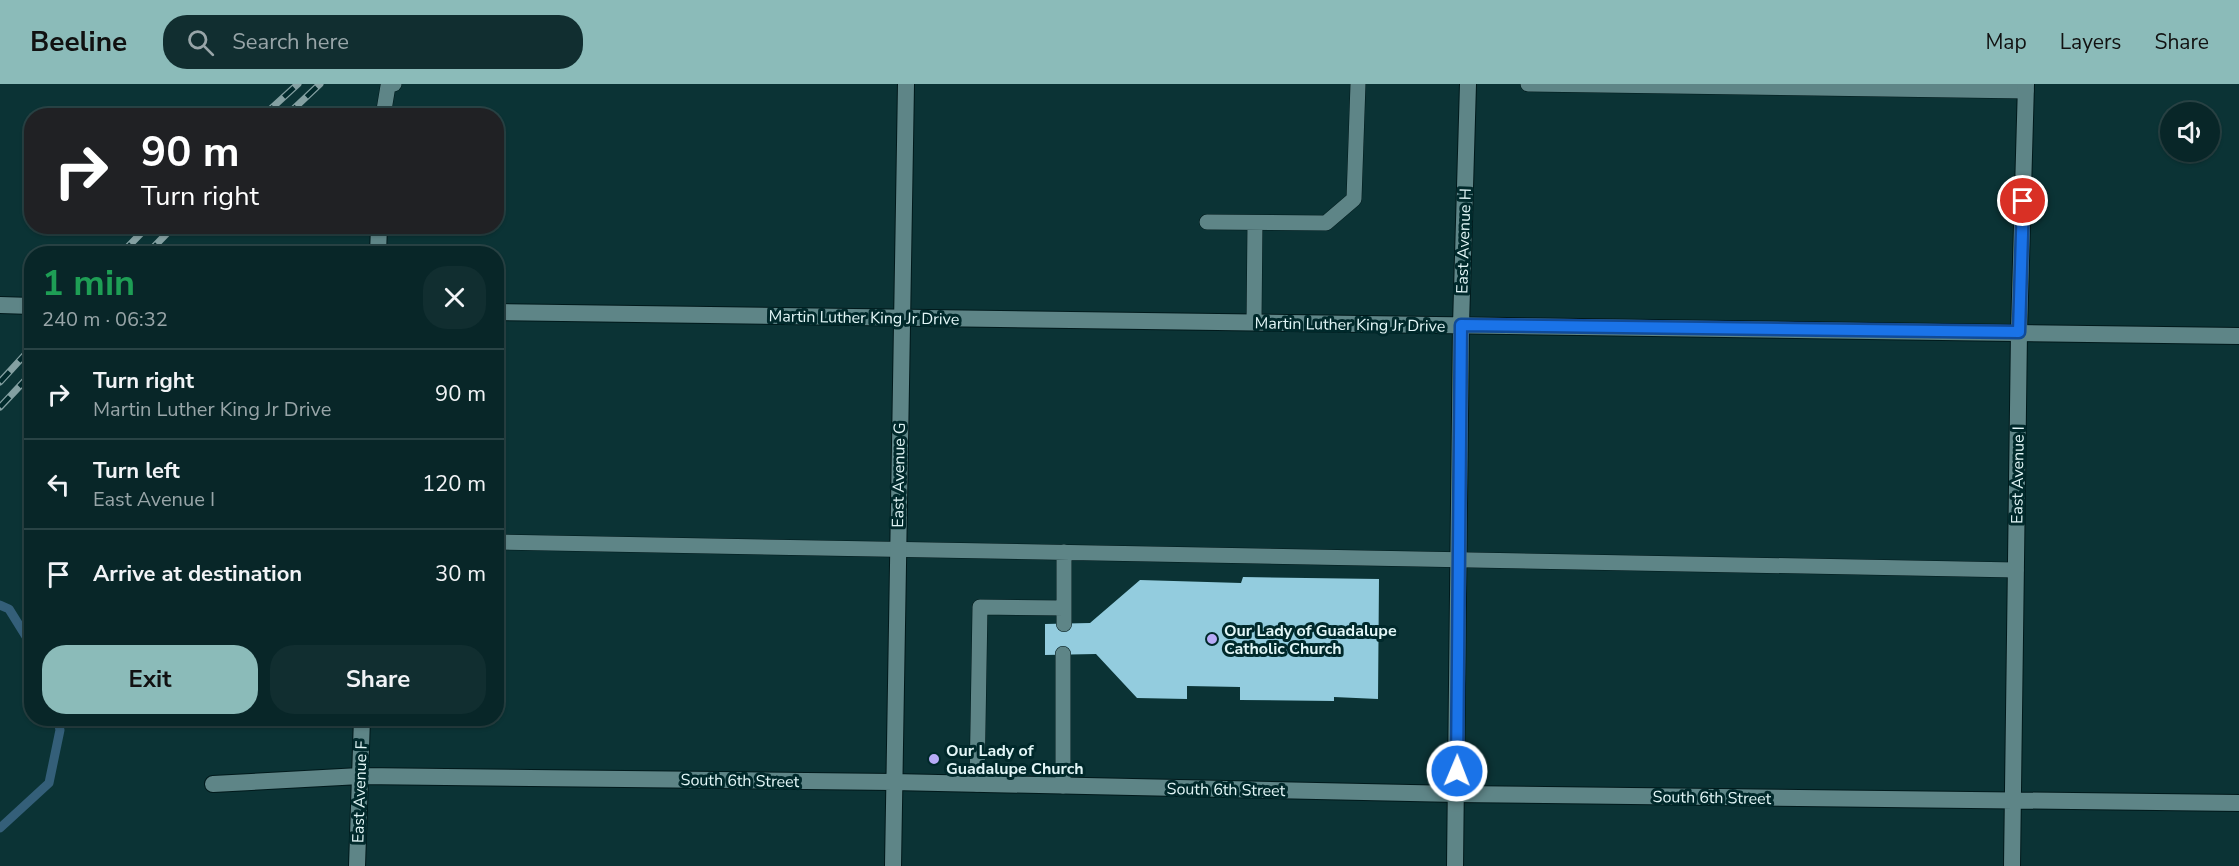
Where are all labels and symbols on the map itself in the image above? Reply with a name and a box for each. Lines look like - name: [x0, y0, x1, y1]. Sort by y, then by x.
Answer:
- pin: [1997, 175, 2048, 226]
- street label: East Avenue H: [1451, 188, 1477, 294]
- street label: Martin Luther King Jr Drive: [768, 305, 959, 331]
- street label: Martin Luther King Jr Drive: [1254, 312, 1445, 338]
- street label: East Avenue G: [887, 422, 911, 528]
- street label: East Avenue I: [2006, 426, 2030, 524]
- place label: Our Lady of Guadalupe Catholic Church: [1224, 620, 1397, 660]
- marker: Our Lady of Guadalupe Catholic Church: [1205, 632, 1219, 646]
- position arrow: [1425, 739, 1489, 803]
- street label: East Avenue F: [347, 740, 373, 844]
- place label: Our Lady of Guadalupe Church: [946, 740, 1084, 780]
- marker: Our Lady of Guadalupe Church: [927, 752, 941, 766]
- street label: South 6th Street: [681, 769, 800, 793]
- street label: South 6th Street: [1167, 778, 1286, 802]
- street label: South 6th Street: [1653, 786, 1772, 810]

